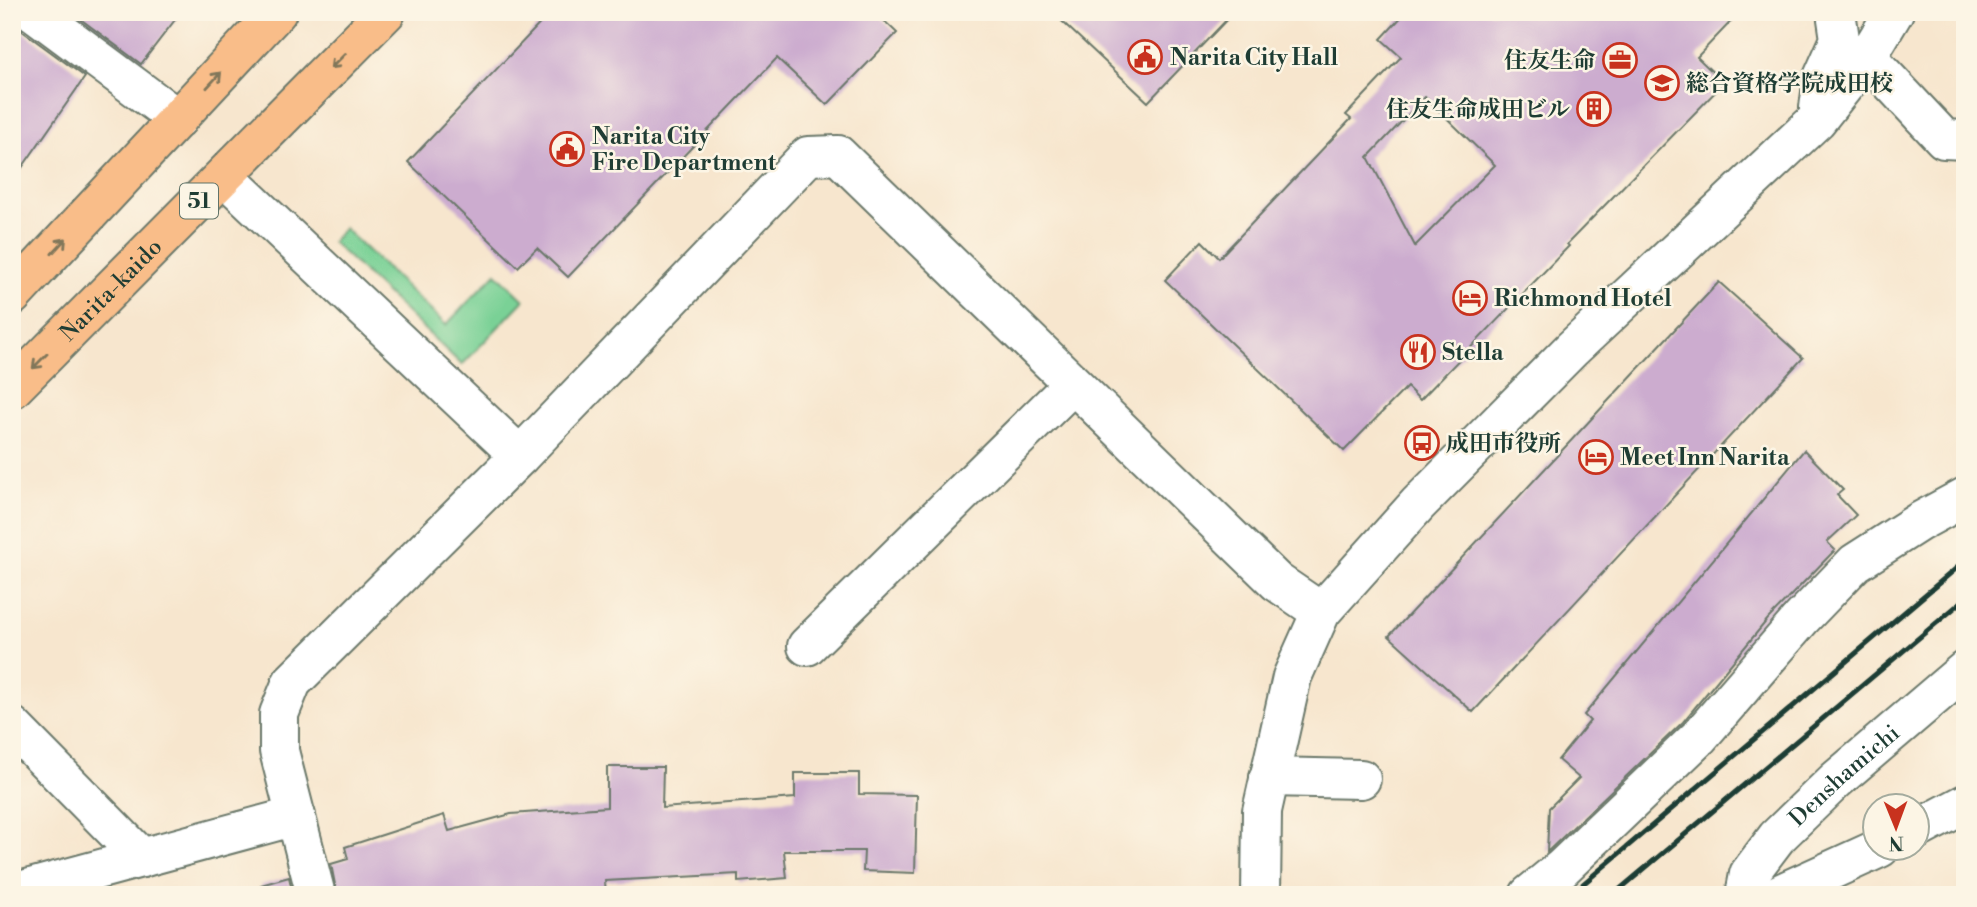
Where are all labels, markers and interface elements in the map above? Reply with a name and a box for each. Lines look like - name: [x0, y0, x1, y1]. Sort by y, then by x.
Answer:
- public building icon: Narita City Hall: [1126, 38, 1164, 76]
- office icon: 住友生命: [1601, 41, 1639, 79]
- place label: Narita City Hall: [1170, 44, 1339, 72]
- place label: 住友生命: [1504, 47, 1596, 75]
- one-way arrow: [330, 52, 347, 69]
- school or university icon: 総合資格学院成田校: [1643, 64, 1681, 102]
- place label: 総合資格学院成田校: [1686, 70, 1893, 98]
- one-way arrow: [206, 71, 222, 89]
- building icon: 住友生命成田ビル: [1575, 90, 1613, 128]
- place label: 住友生命成田ビル: [1386, 96, 1570, 124]
- place label: Narita City Fire Department: [592, 123, 777, 177]
- public building icon: Narita City Fire Department: [548, 130, 586, 168]
- road number: 51: [180, 184, 218, 218]
- street label: Narita-kaido: [54, 233, 168, 348]
- one-way arrow: [51, 237, 67, 255]
- hotel icon: Richmond Hotel: [1451, 279, 1489, 317]
- place label: Richmond Hotel: [1494, 285, 1672, 313]
- restaurant icon: Stella: [1399, 333, 1437, 371]
- place label: Stella: [1442, 339, 1504, 367]
- one-way arrow: [32, 353, 49, 370]
- bus stop icon: 成田市役所: [1403, 424, 1441, 462]
- place label: 成田市役所: [1446, 430, 1561, 458]
- hotel icon: Meet Inn Narita: [1577, 438, 1615, 476]
- place label: Meet Inn Narita: [1620, 444, 1790, 472]
- street label: Denshamichi: [1784, 719, 1906, 833]
- north arrow: [1862, 792, 1932, 862]
- text: N: [1889, 831, 1904, 855]

